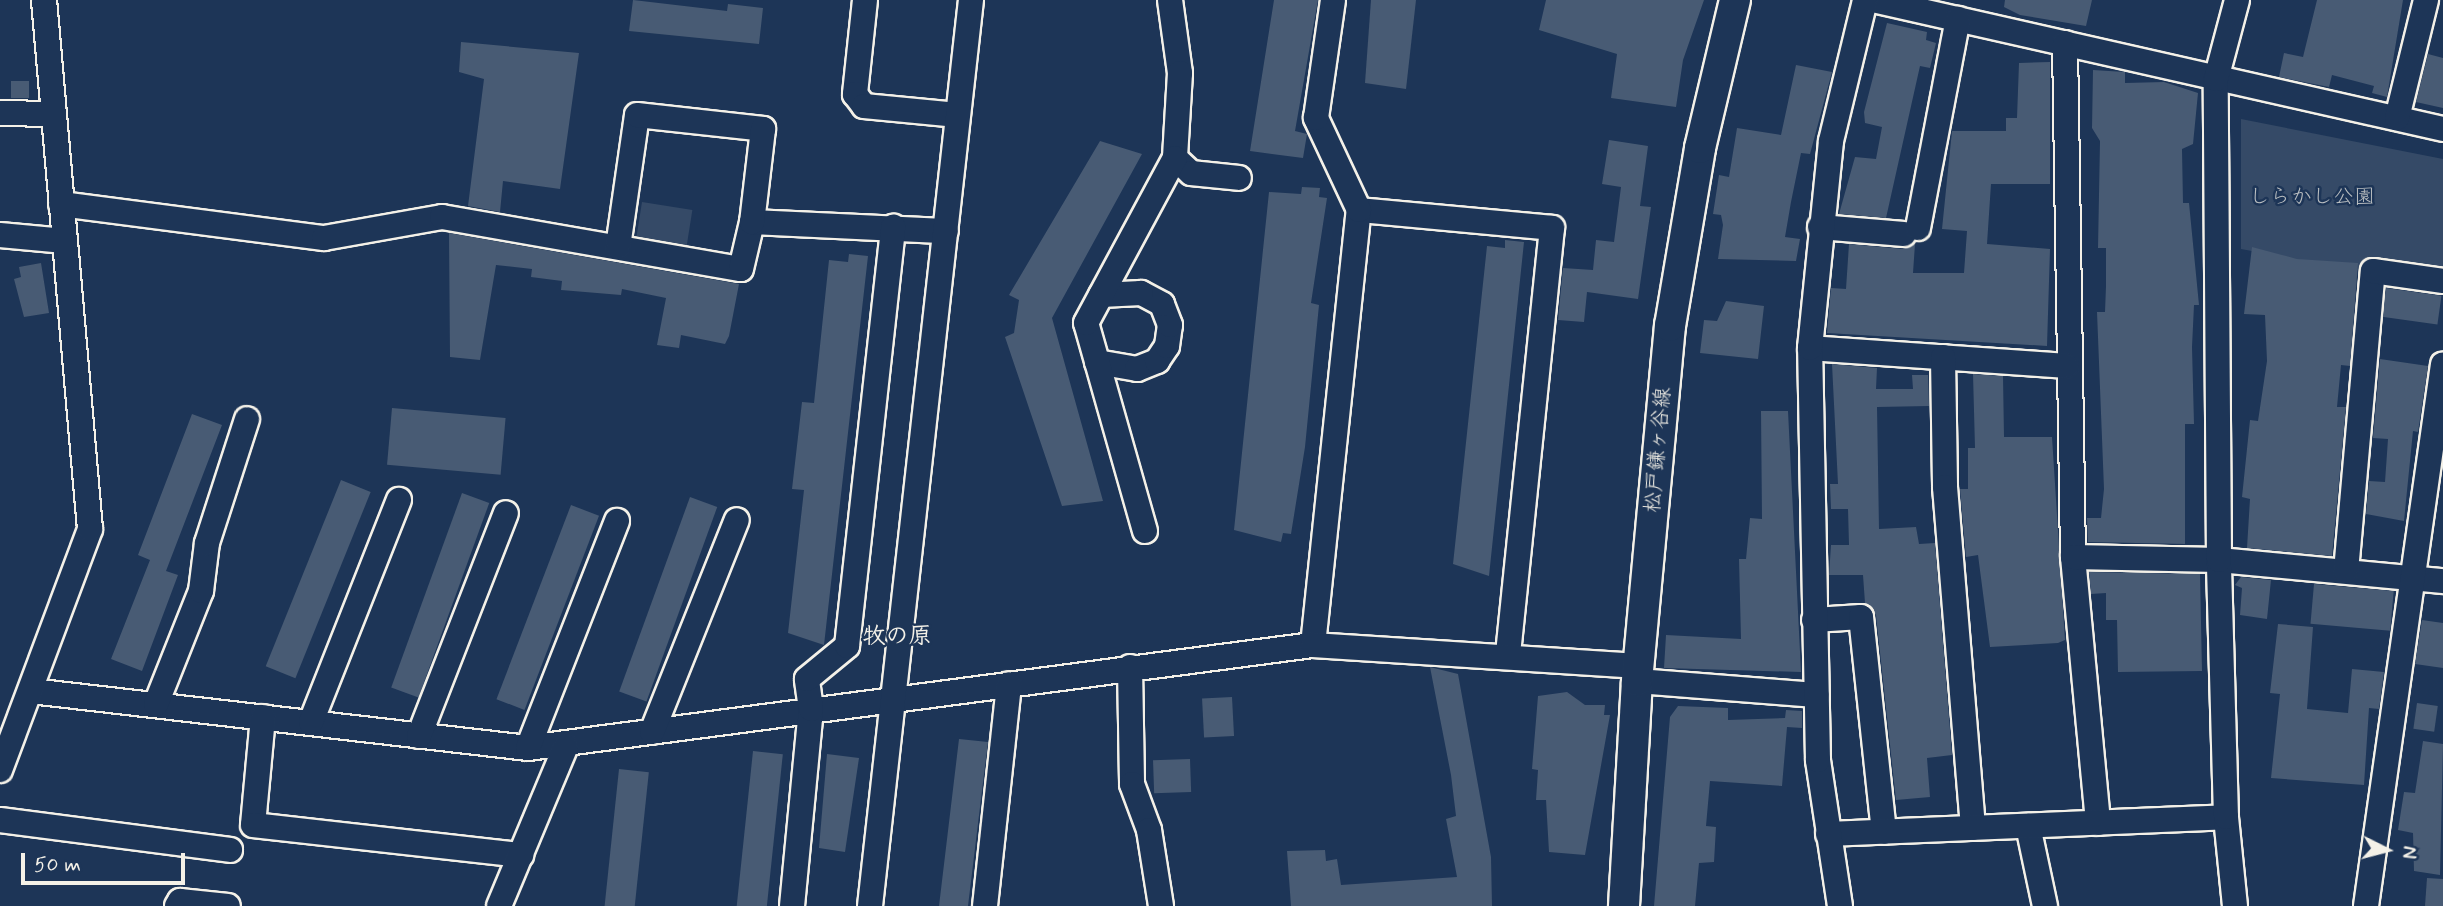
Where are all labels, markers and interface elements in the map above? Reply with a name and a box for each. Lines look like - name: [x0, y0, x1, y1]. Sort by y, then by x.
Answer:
- park label: しらかし公園: [2249, 184, 2375, 210]
- street label: 松戸鎌ヶ谷線: [1640, 386, 1676, 514]
- district label: 牧の原: [863, 623, 931, 651]
- north arrow: [2352, 815, 2422, 885]
- scale bar: [24, 839, 189, 883]
- text: N: [2395, 845, 2421, 860]
- text: 50 m: [34, 851, 81, 879]

